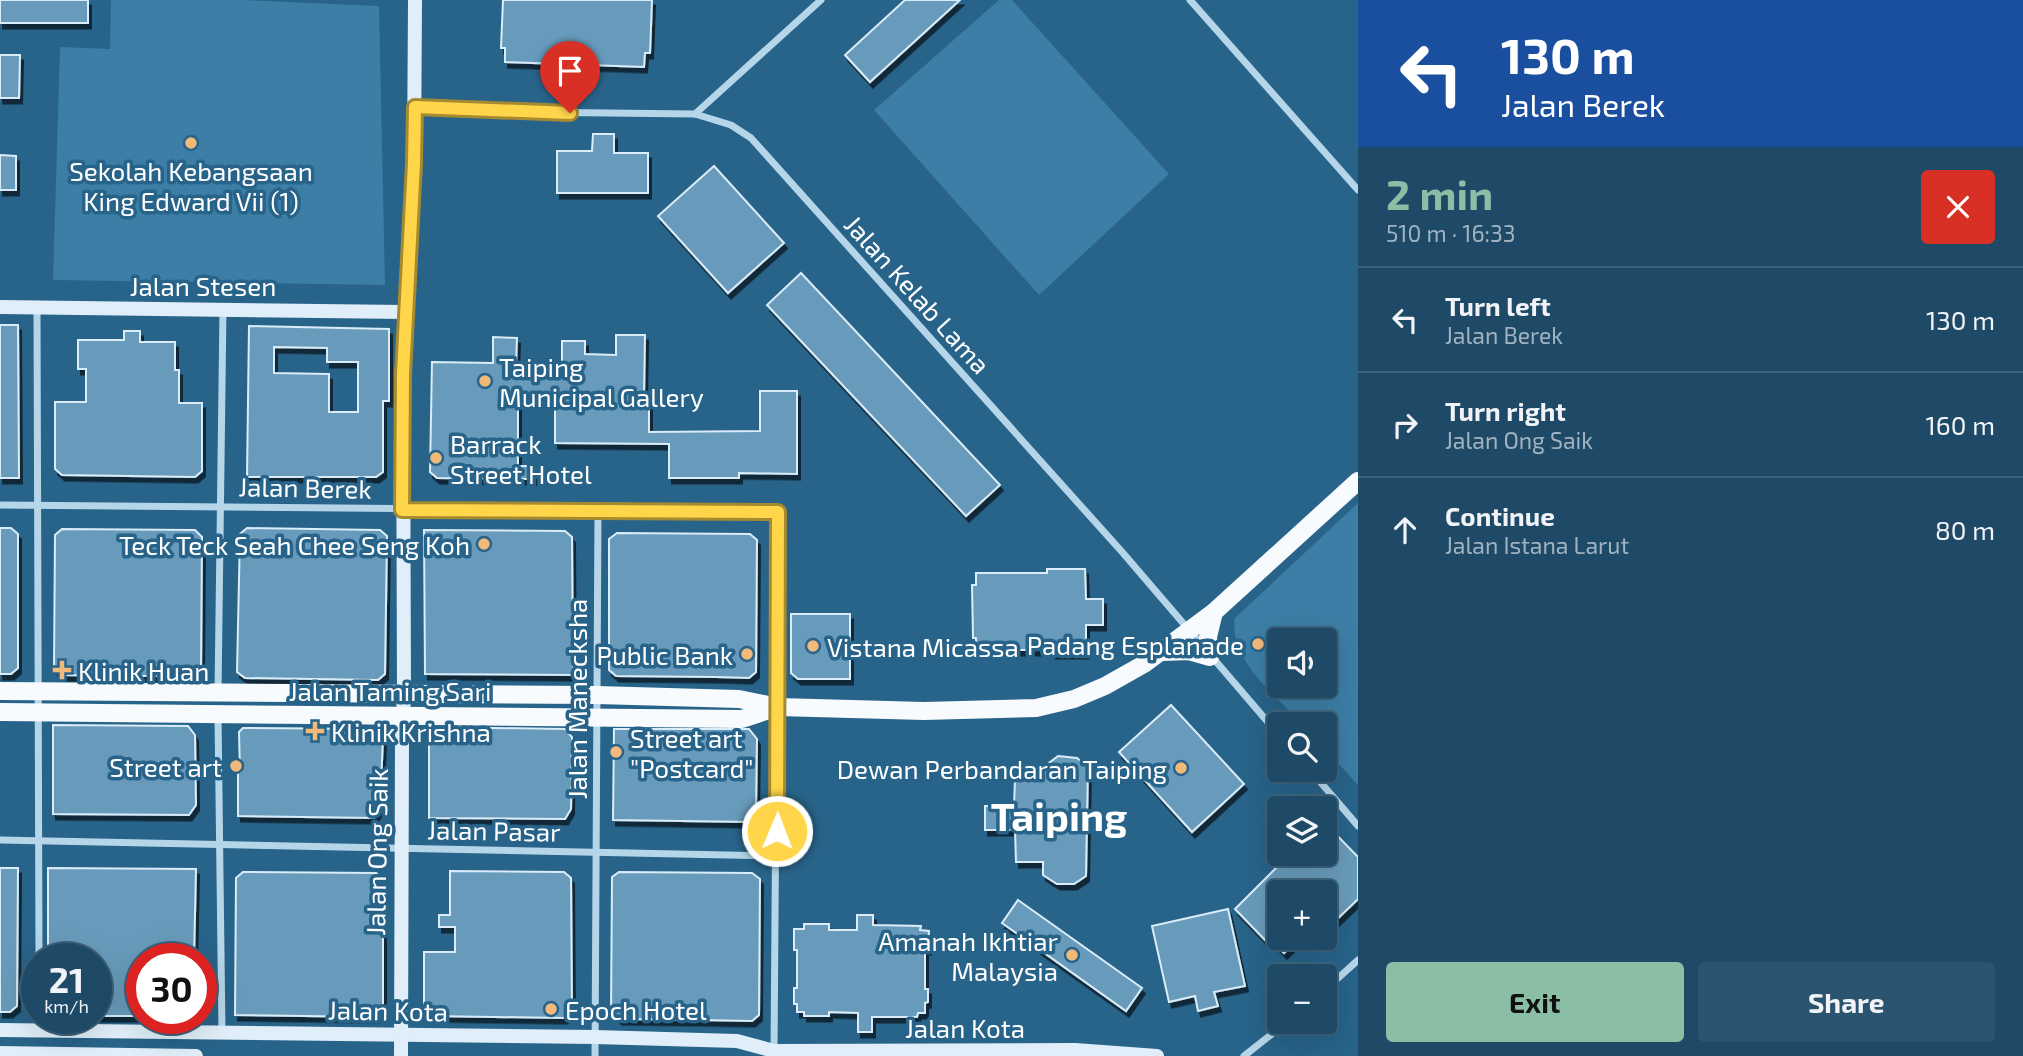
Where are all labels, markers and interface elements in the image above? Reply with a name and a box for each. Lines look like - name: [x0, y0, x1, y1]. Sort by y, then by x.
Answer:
- text: 130 m: [1501, 25, 1635, 84]
- icon: left: [1386, 28, 1477, 119]
- pin: [540, 41, 600, 113]
- icon: arrive: [551, 52, 589, 90]
- text: Jalan Berek: [1501, 85, 1665, 123]
- marker: Sekolah Kebangsaan King Edward Vii (1): [183, 135, 199, 151]
- place label: Sekolah Kebangsaan King Edward Vii (1): [69, 155, 313, 216]
- text: 2 min: [1386, 168, 1493, 218]
- button: close: [1921, 170, 1995, 244]
- street label: Jalan Kelab Lama: [839, 208, 997, 380]
- text: 510 m · 16:33: [1386, 219, 1516, 247]
- street label: Jalan Stesen: [130, 270, 276, 301]
- text: Turn left: [1445, 290, 1551, 321]
- icon: left: [1386, 301, 1424, 339]
- text: 130 m: [1926, 304, 1995, 335]
- text: Jalan Berek: [1445, 321, 1563, 349]
- place label: Taiping Municipal Gallery: [499, 351, 704, 412]
- marker: Taiping Municipal Gallery: [477, 373, 493, 389]
- text: Turn right: [1445, 395, 1566, 426]
- icon: right: [1386, 406, 1424, 444]
- text: 160 m: [1926, 409, 1995, 440]
- text: Jalan Ong Saik: [1445, 426, 1593, 454]
- place label: Barrack Street Hotel: [450, 428, 592, 489]
- marker: Barrack Street Hotel: [428, 450, 444, 466]
- street label: Jalan Berek: [238, 470, 372, 504]
- text: Continue: [1445, 500, 1555, 531]
- icon: ahead: [1386, 511, 1424, 549]
- text: 80 m: [1935, 514, 1995, 545]
- place label: Teck Teck Seah Chee Seng Koh: [119, 529, 470, 560]
- text: Jalan Istana Larut: [1445, 531, 1629, 559]
- marker: Teck Teck Seah Chee Seng Koh: [476, 536, 492, 552]
- street label: Jalan Manecksha: [561, 599, 592, 799]
- map controls: [1267, 628, 1337, 1034]
- button: sound: [1267, 628, 1337, 698]
- place label: Padang Esplanade: [1027, 629, 1244, 660]
- place label: Vistana Micassa: [827, 631, 1019, 662]
- marker: Padang Esplanade: [1250, 636, 1266, 652]
- marker: Vistana Micassa: [805, 638, 821, 654]
- place label: Public Bank: [597, 639, 733, 670]
- marker: Public Bank: [739, 646, 755, 662]
- place label: Klinik Huan: [78, 655, 209, 686]
- marker: Klinik Huan: [52, 660, 72, 680]
- street label: Jalan Taming Sari: [289, 675, 491, 706]
- button: search: [1267, 712, 1337, 782]
- place label: Klinik Krishna: [331, 716, 491, 747]
- marker: Klinik Krishna: [305, 721, 325, 741]
- place label: Street art "Postcard": [630, 722, 753, 783]
- marker: Street art "Postcard": [608, 744, 624, 760]
- place label: Street art: [109, 751, 222, 782]
- place label: Dewan Perbandaran Taiping: [837, 753, 1167, 784]
- marker: Street art: [228, 758, 244, 774]
- marker: Dewan Perbandaran Taiping: [1173, 760, 1189, 776]
- street label: Jalan Ong Saik: [359, 768, 393, 936]
- district label: Taiping: [991, 791, 1127, 839]
- position arrow: [740, 794, 814, 868]
- button: layers: [1267, 796, 1337, 866]
- street label: Jalan Pasar: [427, 813, 561, 847]
- button: +: [1267, 880, 1337, 950]
- place label: Amanah Ikhtiar Malaysia: [878, 925, 1058, 986]
- speed limit sign: 30: [126, 943, 217, 1034]
- marker: Amanah Ikhtiar Malaysia: [1064, 947, 1080, 963]
- text: 21: [49, 958, 84, 1000]
- button: Exit: [1386, 962, 1684, 1042]
- button: Share: [1698, 962, 1995, 1042]
- button: −: [1267, 964, 1337, 1034]
- street label: Jalan Kota: [328, 993, 448, 1027]
- place label: Epoch Hotel: [565, 994, 707, 1025]
- text: km/h: [44, 995, 89, 1017]
- marker: Epoch Hotel: [543, 1001, 559, 1017]
- street label: Jalan Kota: [905, 1012, 1025, 1043]

